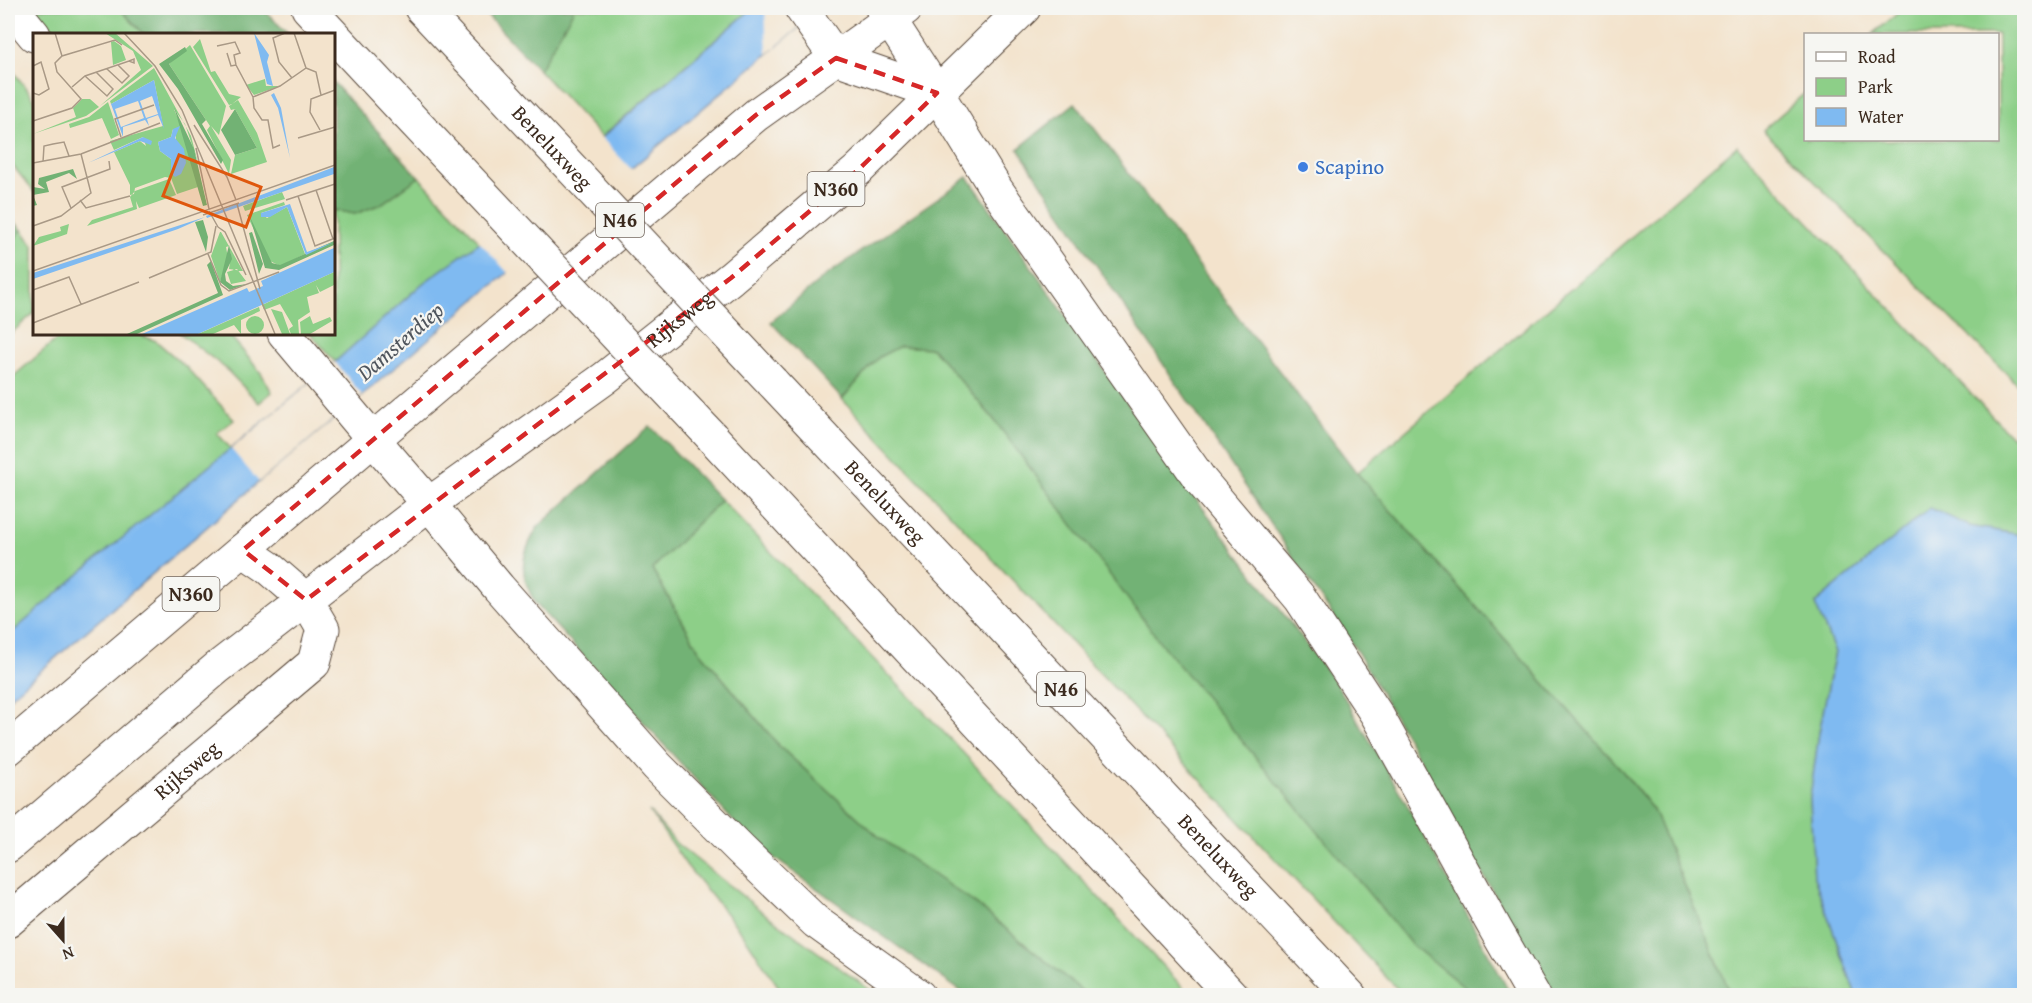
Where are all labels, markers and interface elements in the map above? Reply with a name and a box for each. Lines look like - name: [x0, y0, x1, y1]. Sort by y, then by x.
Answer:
- inset map: [33, 33, 334, 334]
- legend: [1804, 33, 1999, 141]
- text: Road: [1858, 43, 1896, 70]
- text: Park: [1858, 73, 1894, 100]
- street label: Beneluxweg: [505, 98, 601, 197]
- text: Water: [1858, 103, 1904, 130]
- place label: Scapino: [1315, 151, 1384, 182]
- marker: Scapino: [1296, 160, 1310, 174]
- road number: N360: [808, 172, 864, 206]
- road number: N46: [596, 203, 644, 237]
- street label: Rijksweg: [639, 282, 719, 355]
- water label: Damsterdiep: [349, 294, 450, 388]
- street label: Beneluxweg: [838, 453, 934, 551]
- road number: N360: [162, 577, 219, 611]
- road number: N46: [1037, 672, 1085, 706]
- street label: Rijksweg: [147, 733, 227, 807]
- street label: Beneluxweg: [1171, 806, 1267, 905]
- north arrow: [33, 910, 93, 970]
- text: N: [59, 941, 78, 967]

